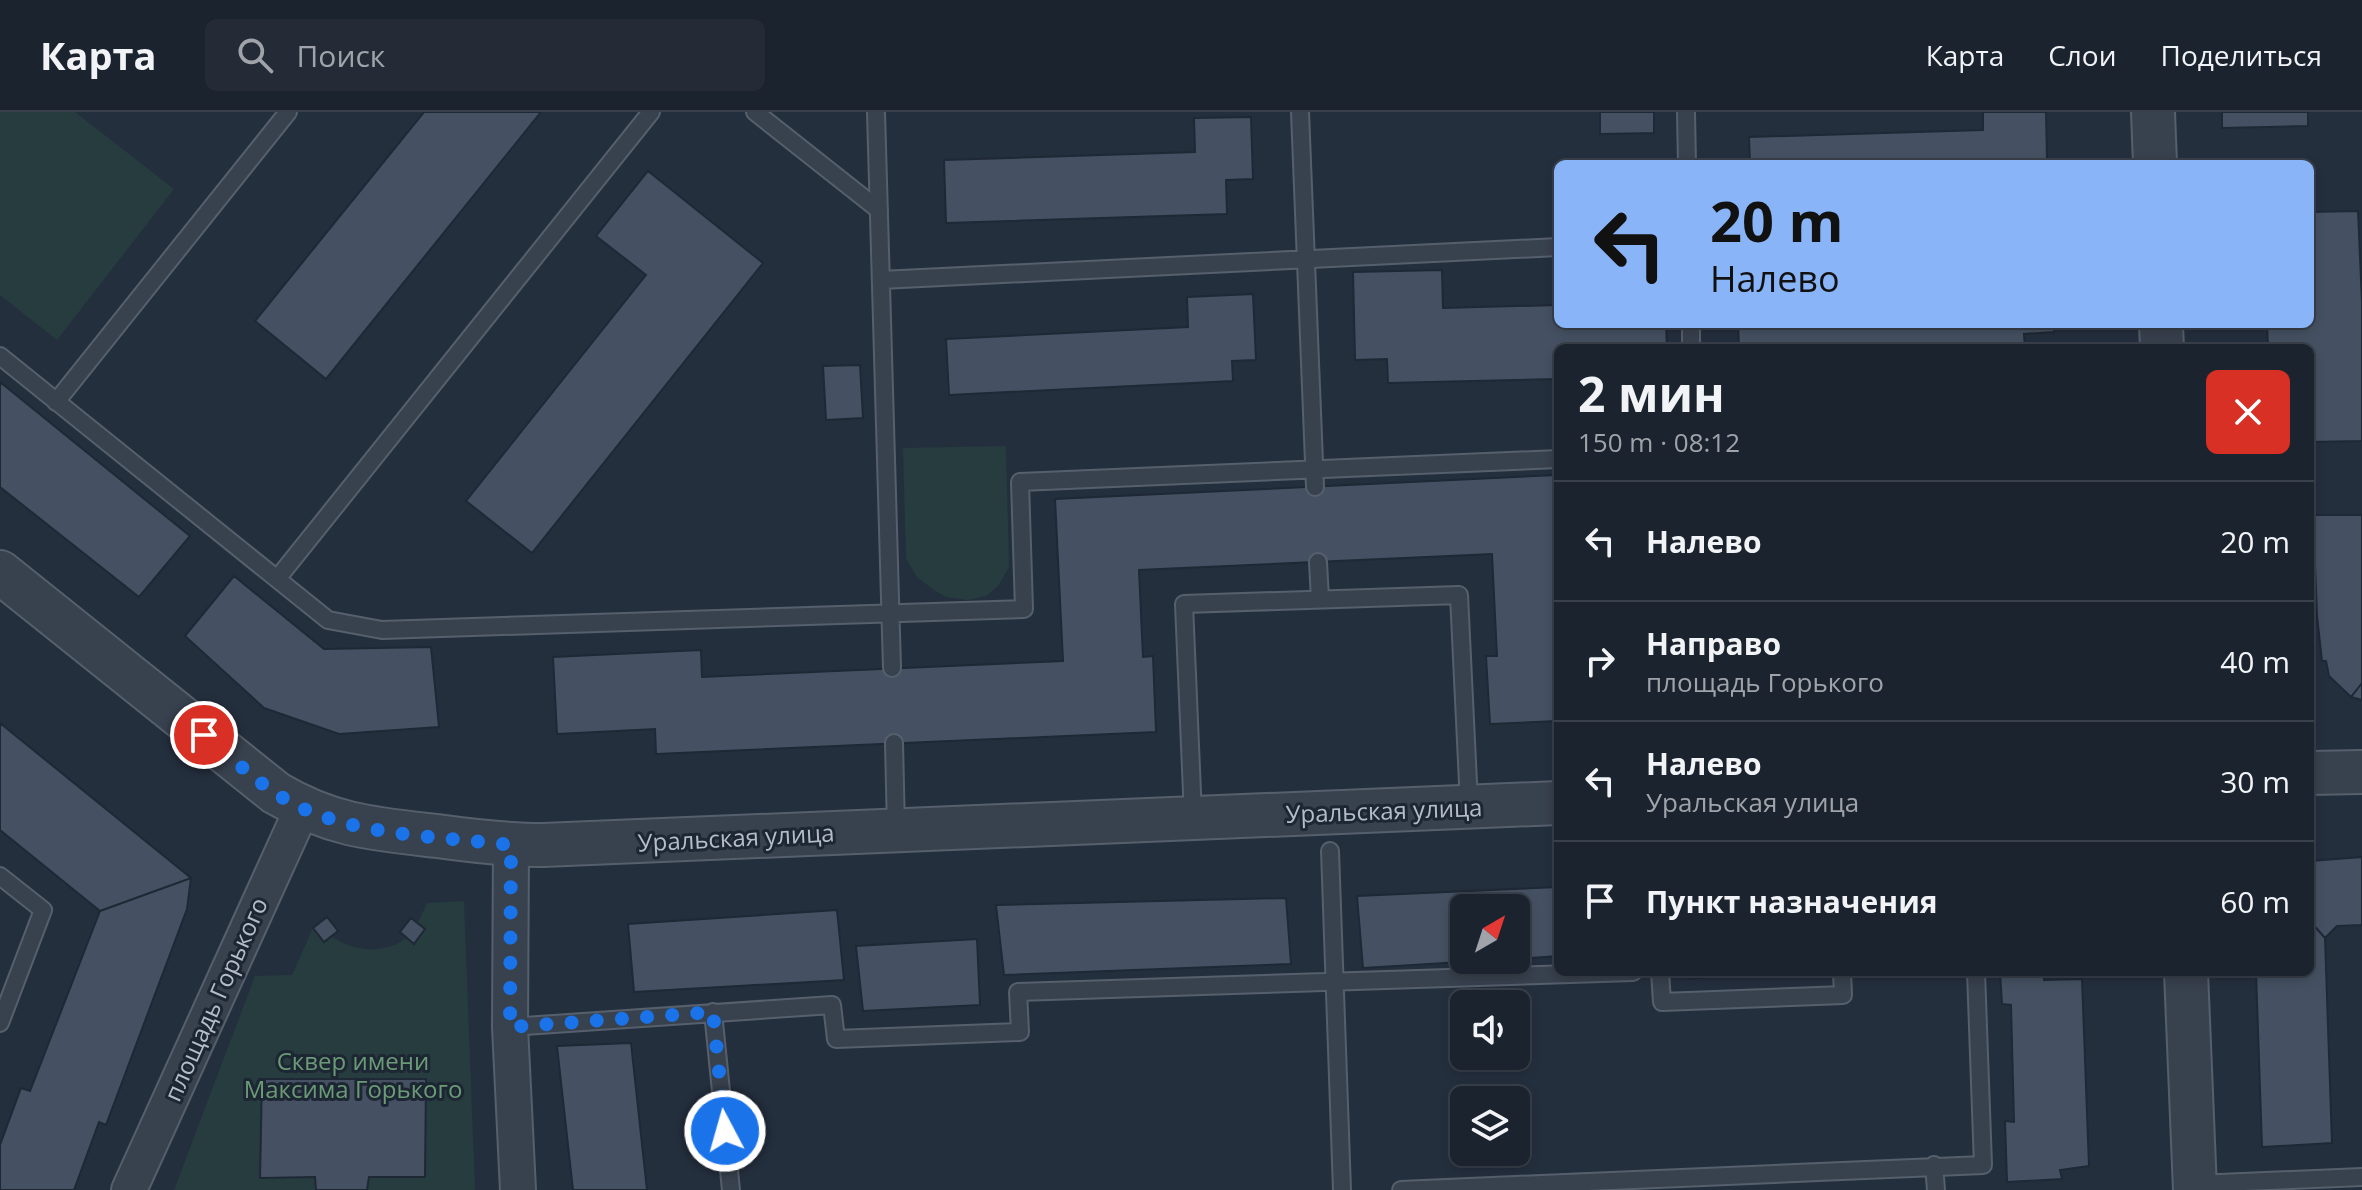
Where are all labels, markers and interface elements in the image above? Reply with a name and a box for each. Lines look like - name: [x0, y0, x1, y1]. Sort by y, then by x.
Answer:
- search box: [205, 19, 765, 91]
- text: Карта: [40, 29, 157, 81]
- icon: search: [233, 33, 277, 77]
- text: Поиск: [297, 35, 385, 76]
- text: Карта: [1926, 36, 2004, 74]
- text: Слои: [2048, 36, 2117, 74]
- text: Поделиться: [2161, 36, 2322, 74]
- text: 20 m: [1710, 182, 1844, 258]
- icon: left: [1578, 192, 1682, 296]
- text: Налево: [1710, 254, 1840, 303]
- text: 2 мин: [1578, 361, 1725, 426]
- button: close: [2206, 370, 2290, 454]
- text: 150 m · 08:12: [1578, 424, 1740, 460]
- icon: left: [1578, 519, 1622, 563]
- text: Налево: [1646, 521, 1762, 562]
- text: 20 m: [2220, 521, 2290, 562]
- text: Направо: [1646, 623, 1781, 664]
- icon: right: [1578, 639, 1622, 683]
- text: 40 m: [2220, 641, 2290, 682]
- text: площадь Горького: [1646, 664, 1884, 700]
- pin: [170, 701, 238, 769]
- icon: arrive: [182, 713, 226, 757]
- text: Налево: [1646, 743, 1762, 784]
- icon: left: [1578, 759, 1622, 803]
- text: 30 m: [2220, 761, 2290, 802]
- text: Уральская улица: [1646, 784, 1859, 820]
- street label: Уральская улица: [1285, 790, 1483, 830]
- street label: Уральская улица: [637, 815, 835, 859]
- icon: arrive: [1578, 879, 1622, 923]
- text: Пункт назначения: [1646, 881, 1938, 922]
- text: 60 m: [2220, 881, 2290, 922]
- street label: площадь Горького: [155, 892, 275, 1106]
- north arrow: [1450, 894, 1530, 974]
- map controls: [1450, 894, 1530, 1166]
- button: sound: [1450, 990, 1530, 1070]
- park label: Сквер имени Максима Горького: [244, 1044, 462, 1105]
- button: layers: [1450, 1086, 1530, 1166]
- position arrow: [683, 1089, 767, 1173]

